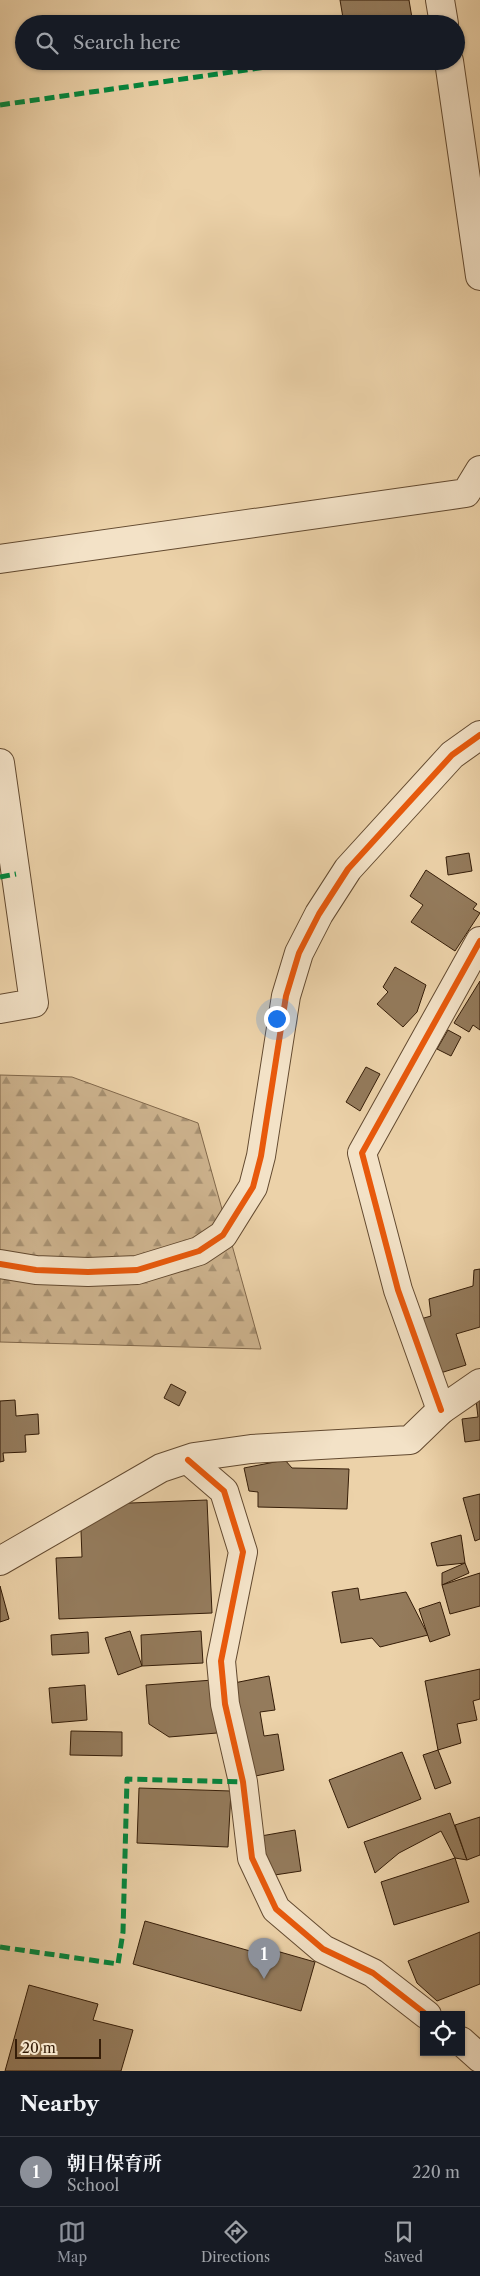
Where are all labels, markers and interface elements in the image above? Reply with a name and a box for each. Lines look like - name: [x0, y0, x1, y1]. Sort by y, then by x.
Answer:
- search box: [15, 15, 465, 70]
- icon: search: [33, 29, 61, 57]
- text: Search here: [73, 31, 181, 54]
- your location: [264, 1006, 290, 1032]
- pin: 1: [248, 1938, 280, 1979]
- map controls: [420, 2011, 465, 2056]
- button: locate: [420, 2011, 465, 2056]
- scale bar: [15, 2036, 101, 2059]
- text: 20 m: [22, 2039, 56, 2057]
- text: Nearby: [20, 2091, 99, 2116]
- text: 朝日保育所: [67, 2152, 162, 2175]
- text: 1: [32, 2162, 40, 2182]
- text: 220 m: [412, 2162, 460, 2182]
- text: School: [67, 2175, 119, 2195]
- tab: Map: [57, 2218, 87, 2266]
- tab: Directions: [201, 2218, 270, 2266]
- tab: Saved: [384, 2218, 423, 2266]

